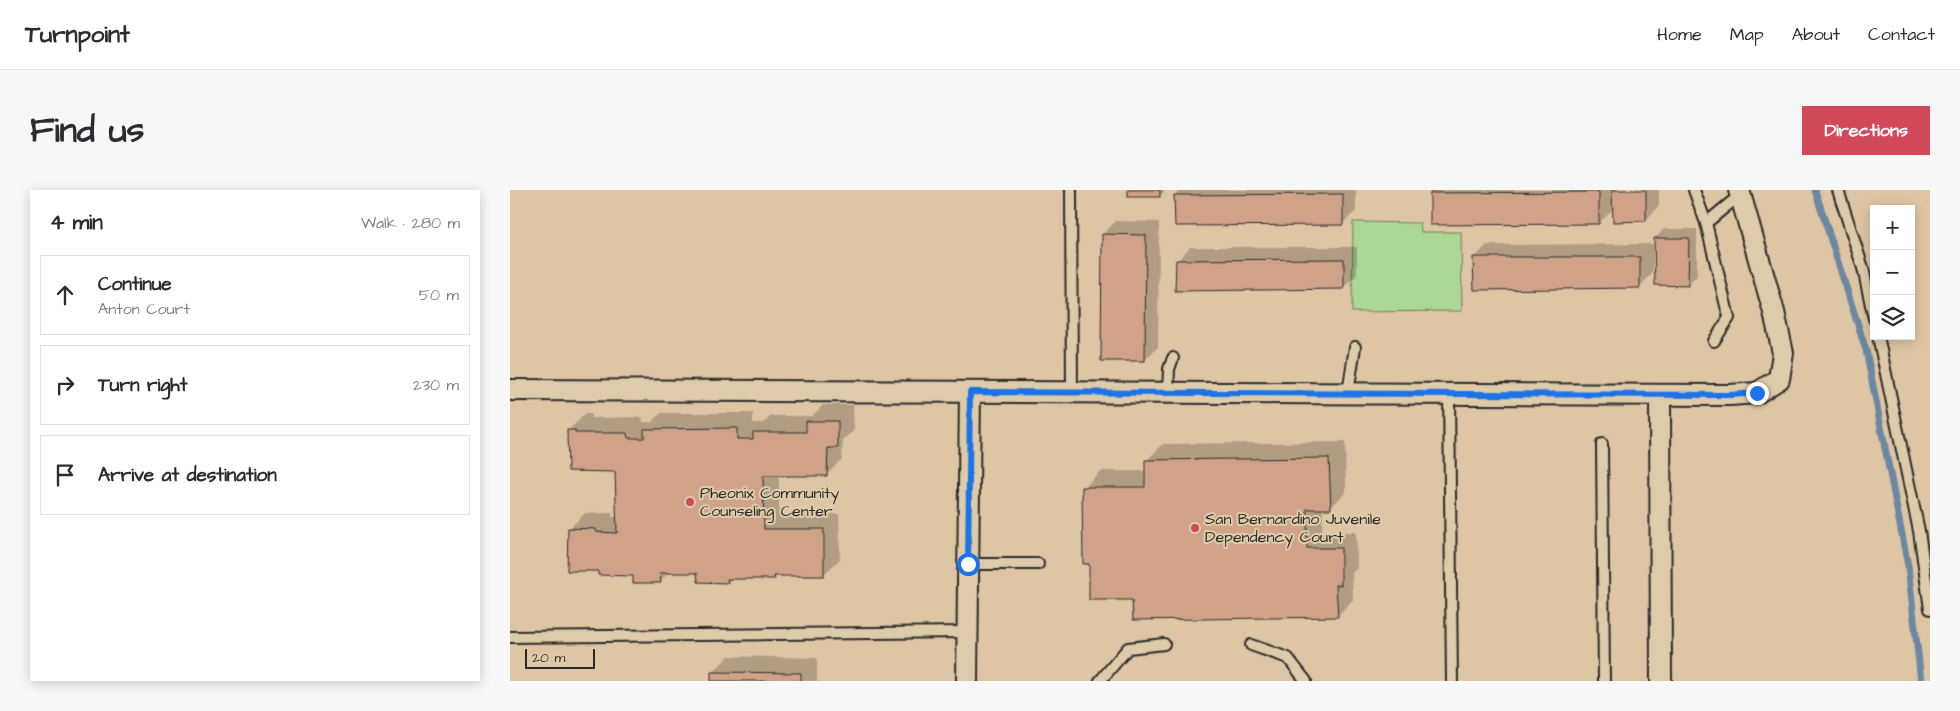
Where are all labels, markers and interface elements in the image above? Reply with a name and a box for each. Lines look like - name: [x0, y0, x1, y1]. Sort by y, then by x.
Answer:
- text: Turnpoint: [25, 18, 130, 52]
- text: Home: [1657, 22, 1702, 47]
- text: Map: [1730, 22, 1764, 47]
- text: About: [1792, 22, 1840, 47]
- text: Contact: [1868, 22, 1935, 47]
- text: Find us: [30, 106, 144, 155]
- button: Directions: [1802, 106, 1930, 155]
- map controls: [1870, 205, 1915, 340]
- button: +: [1870, 205, 1915, 250]
- text: 4 min: [50, 208, 103, 237]
- text: Walk · 280 m: [361, 212, 460, 234]
- button: −: [1870, 250, 1915, 295]
- text: Continue: [98, 271, 172, 298]
- icon: ahead: [51, 281, 79, 309]
- text: 50 m: [419, 284, 459, 306]
- button: layers: [1870, 295, 1915, 340]
- text: Anton Court: [98, 298, 190, 320]
- icon: right: [51, 371, 79, 399]
- text: Turn right: [98, 372, 187, 399]
- text: 230 m: [413, 374, 459, 396]
- route end: [1746, 382, 1769, 405]
- icon: arrive: [51, 461, 79, 489]
- text: Arrive at destination: [98, 462, 277, 489]
- place label: Pheonix Community Counseling Center: [700, 482, 839, 523]
- marker: Pheonix Community Counseling Center: [684, 496, 696, 508]
- place label: San Bernardino Juvenile Dependency Court: [1205, 508, 1381, 549]
- marker: San Bernardino Juvenile Dependency Court: [1189, 522, 1201, 534]
- route start: [957, 553, 980, 576]
- scale bar: [525, 646, 595, 669]
- text: 20 m: [532, 648, 565, 668]

